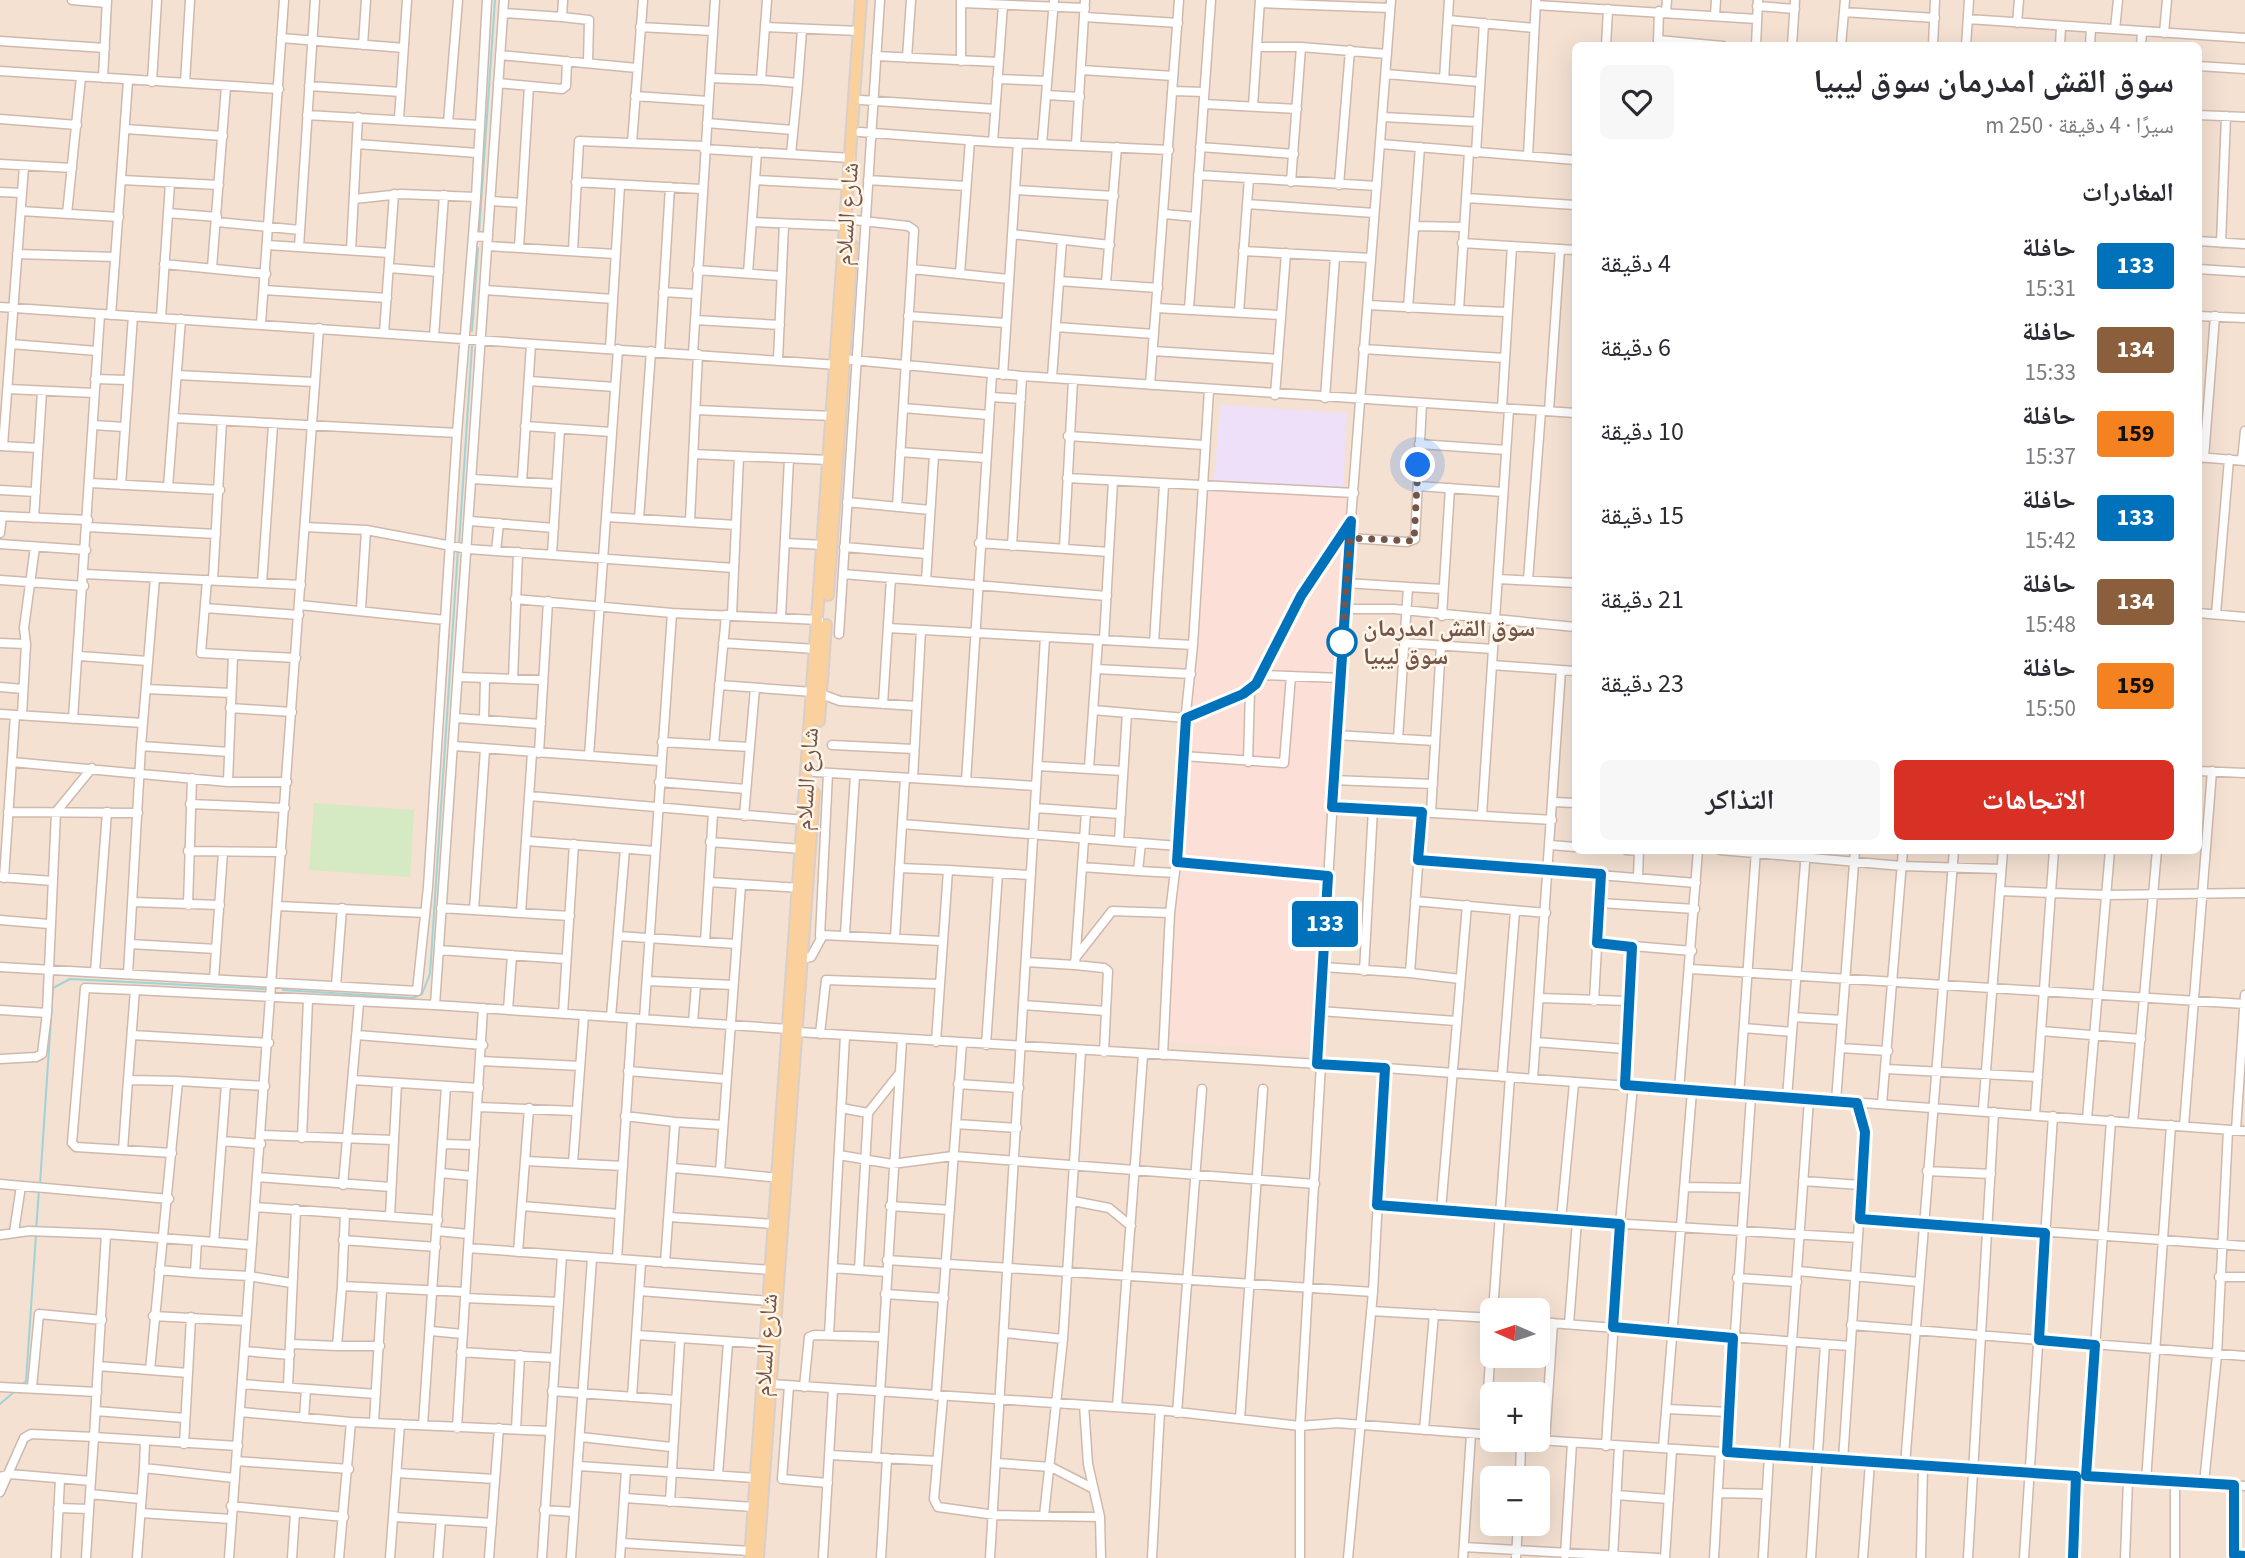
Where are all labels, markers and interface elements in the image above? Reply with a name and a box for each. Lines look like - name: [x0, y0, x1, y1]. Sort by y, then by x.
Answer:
- text: سوق القش امدرمان سوق ليبيا: [1813, 58, 2174, 105]
- button: heart: [1600, 65, 1674, 139]
- text: سيرًا · 4 دقيقة · 250 m: [1985, 109, 2174, 142]
- street label: شارع السلام: [826, 161, 868, 267]
- text: المغادرات: [2082, 174, 2174, 211]
- text: حافلة: [2022, 229, 2076, 266]
- text: 4 دقيقة: [1600, 245, 1671, 282]
- text: 133: [2116, 248, 2155, 283]
- text: 15:31: [2025, 272, 2076, 305]
- text: حافلة: [2022, 313, 2076, 350]
- text: 6 دقيقة: [1600, 329, 1671, 366]
- text: 134: [2116, 332, 2155, 367]
- text: 15:33: [2025, 356, 2076, 389]
- text: حافلة: [2022, 397, 2076, 434]
- text: 10 دقيقة: [1600, 413, 1684, 450]
- text: 159: [2116, 416, 2155, 451]
- text: 15:37: [2025, 440, 2076, 473]
- your location: [1400, 447, 1435, 482]
- text: حافلة: [2022, 481, 2076, 518]
- text: 15 دقيقة: [1600, 497, 1684, 534]
- text: 133: [2116, 500, 2155, 535]
- text: 15:42: [2025, 524, 2076, 557]
- text: حافلة: [2022, 565, 2076, 602]
- text: 21 دقيقة: [1600, 581, 1684, 618]
- text: 134: [2116, 584, 2155, 619]
- text: 15:48: [2025, 608, 2076, 641]
- place label: سوق القش امدرمان سوق ليبيا: [1363, 611, 1535, 674]
- marker: سوق القش امدرمان سوق ليبيا: [1327, 627, 1357, 657]
- text: حافلة: [2022, 649, 2076, 686]
- text: 23 دقيقة: [1600, 665, 1684, 702]
- text: 159: [2116, 668, 2155, 703]
- text: 15:50: [2025, 692, 2076, 725]
- street label: شارع السلام: [786, 726, 828, 832]
- button: التذاكر: [1600, 760, 1880, 840]
- button: الاتجاهات: [1894, 760, 2174, 840]
- line badge: 133: [1285, 901, 1365, 947]
- text: 133: [1306, 906, 1344, 941]
- street label: شارع السلام: [745, 1292, 787, 1398]
- north arrow: [1480, 1298, 1550, 1368]
- map controls: [1480, 1298, 1550, 1536]
- button: +: [1480, 1382, 1550, 1452]
- button: −: [1480, 1466, 1550, 1536]

